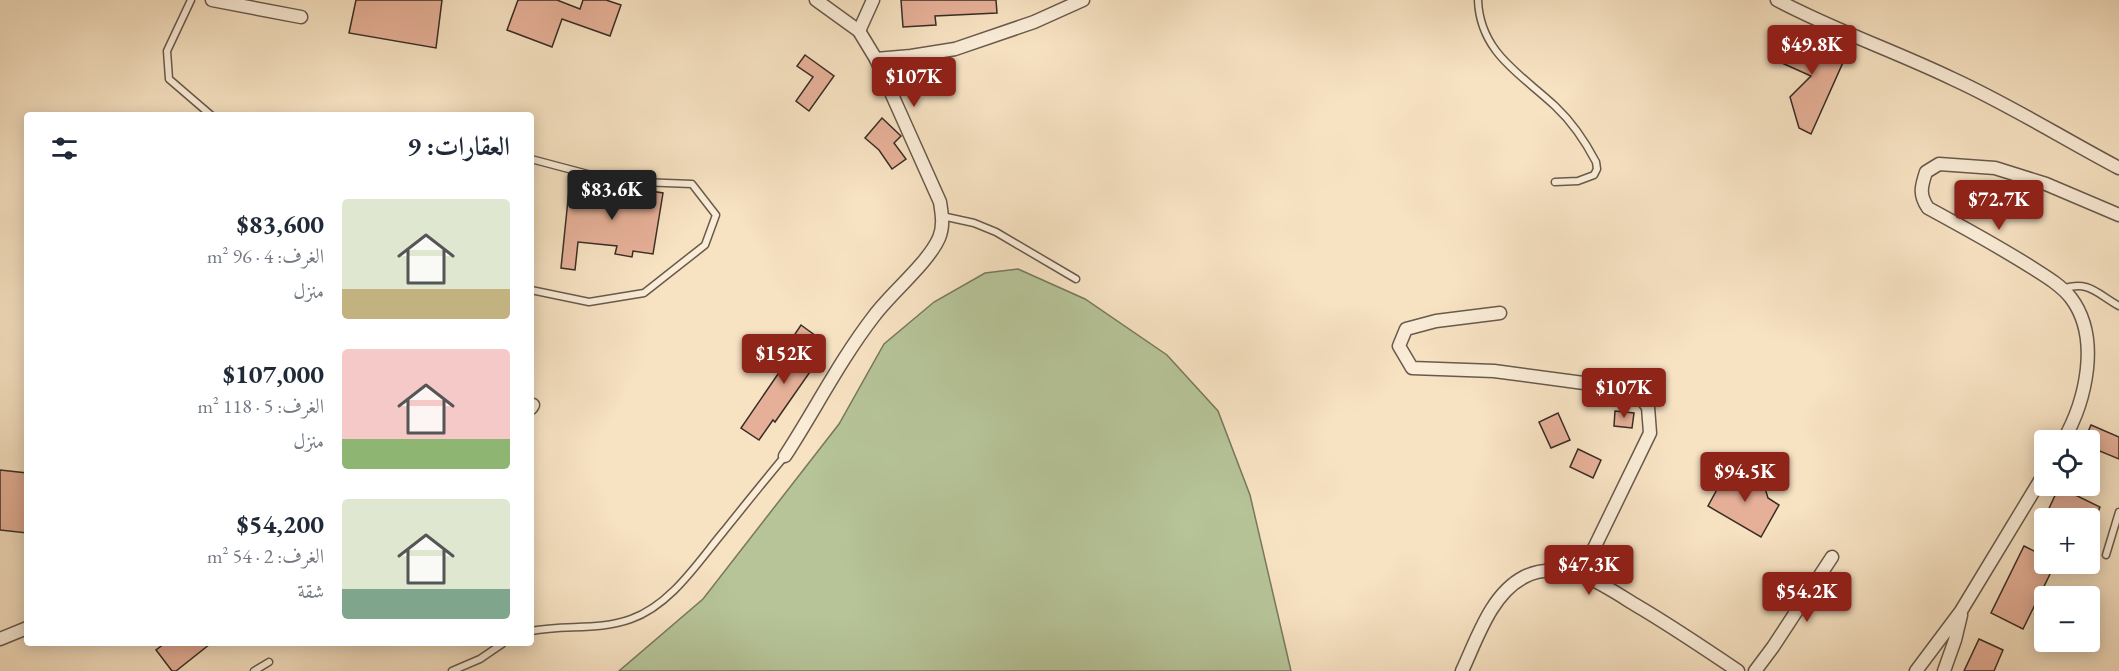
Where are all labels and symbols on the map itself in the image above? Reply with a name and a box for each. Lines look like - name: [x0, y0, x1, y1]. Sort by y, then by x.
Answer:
- pin: $49.8K: [1763, 25, 1861, 76]
- pin: $107K: [872, 57, 956, 108]
- pin: $83.6K: [563, 170, 661, 221]
- pin: $72.7K: [1950, 180, 2048, 231]
- pin: $152K: [742, 334, 826, 385]
- pin: $107K: [1582, 368, 1666, 419]
- pin: $94.5K: [1696, 452, 1794, 503]
- pin: $47.3K: [1540, 545, 1638, 596]
- pin: $54.2K: [1758, 572, 1856, 623]

